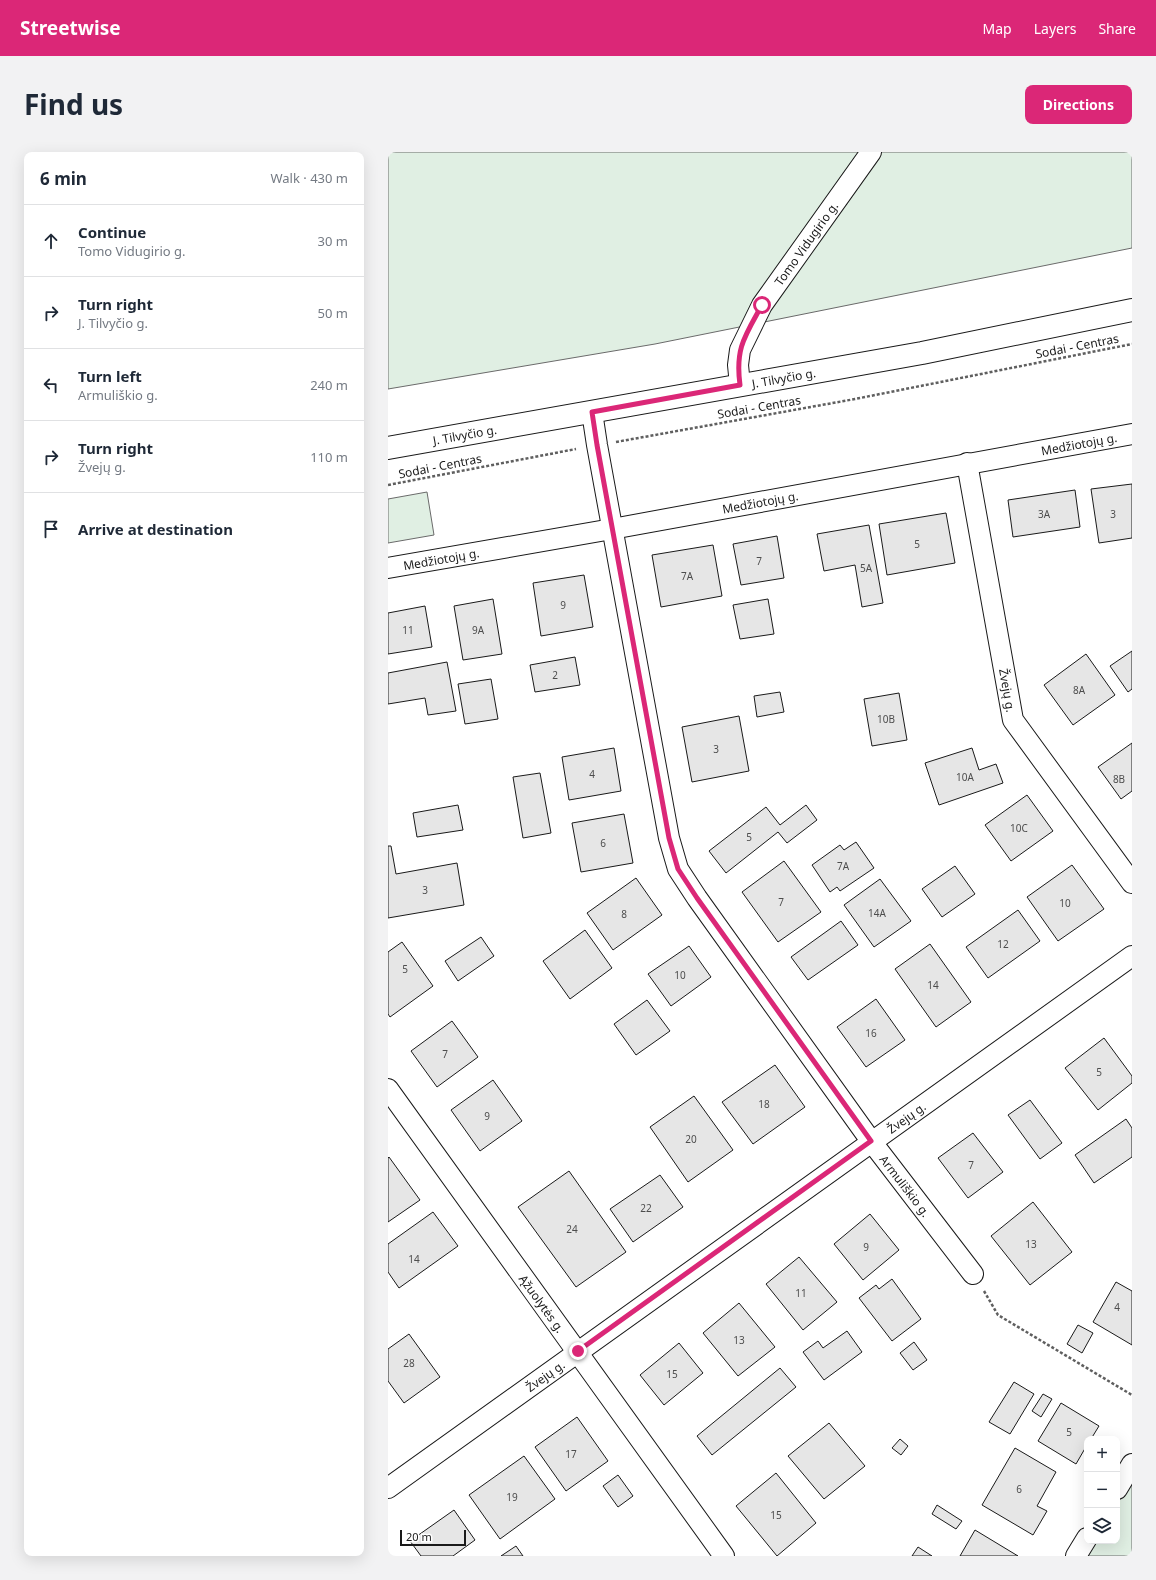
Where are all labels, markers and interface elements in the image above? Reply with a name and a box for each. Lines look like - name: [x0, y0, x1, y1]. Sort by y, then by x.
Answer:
- text: Streetwise: [20, 15, 121, 41]
- text: Map: [983, 19, 1012, 38]
- text: Layers: [1034, 19, 1076, 38]
- text: Share: [1098, 19, 1136, 38]
- text: Find us: [24, 85, 123, 123]
- button: Directions: [1025, 85, 1132, 124]
- text: 6 min: [40, 167, 87, 190]
- text: Walk · 430 m: [270, 169, 348, 187]
- street label: Tomo Vidugirio g.: [770, 198, 842, 289]
- text: Continue: [78, 222, 146, 242]
- icon: ahead: [40, 230, 62, 252]
- text: 30 m: [318, 232, 348, 250]
- text: Tomo Vidugirio g.: [78, 242, 186, 260]
- text: Turn right: [78, 294, 153, 314]
- route start: [753, 296, 771, 314]
- icon: right: [40, 302, 62, 324]
- text: 50 m: [318, 304, 348, 322]
- text: J. Tilvyčio g.: [78, 314, 148, 332]
- street label: Sodai - Centras: [1034, 330, 1120, 362]
- street label: J. Tilvyčio g.: [749, 364, 817, 392]
- text: Turn left: [78, 366, 142, 386]
- icon: left: [40, 374, 62, 396]
- text: 240 m: [310, 376, 348, 394]
- text: Armuliškio g.: [78, 386, 158, 404]
- street label: Sodai - Centras: [716, 391, 802, 423]
- street label: J. Tilvyčio g.: [431, 420, 498, 449]
- street label: Medžiotojų g.: [1040, 428, 1118, 459]
- text: Turn right: [78, 438, 153, 458]
- icon: right: [40, 446, 62, 468]
- text: 110 m: [310, 448, 348, 466]
- street label: Sodai - Centras: [397, 450, 483, 482]
- text: Žvejų g.: [78, 458, 126, 476]
- street label: Medžiotojų g.: [721, 487, 800, 517]
- house number: 3A: [1038, 507, 1051, 521]
- house number: 3: [1110, 507, 1116, 521]
- icon: arrive: [40, 518, 62, 540]
- text: Arrive at destination: [78, 519, 233, 539]
- house number: 5: [914, 537, 920, 551]
- street label: Medžiotojų g.: [402, 544, 481, 574]
- house number: 7: [756, 554, 762, 568]
- house number: 5A: [860, 561, 873, 575]
- house number: 7A: [681, 569, 694, 583]
- house number: 9: [560, 598, 566, 612]
- house number: 11: [402, 623, 414, 637]
- house number: 9A: [472, 623, 485, 637]
- street label: Žvejų g.: [995, 667, 1020, 714]
- house number: 2: [552, 668, 558, 682]
- house number: 8A: [1073, 683, 1086, 697]
- house number: 10B: [877, 712, 895, 726]
- house number: 3: [713, 742, 719, 756]
- house number: 4: [589, 767, 595, 781]
- house number: 10A: [956, 770, 975, 784]
- house number: 8B: [1113, 772, 1125, 786]
- house number: 10C: [1010, 821, 1029, 835]
- house number: 5: [746, 830, 752, 844]
- house number: 6: [600, 836, 606, 850]
- house number: 7A: [837, 859, 850, 873]
- house number: 3: [422, 883, 428, 897]
- house number: 7: [778, 895, 784, 909]
- house number: 10: [1059, 896, 1071, 910]
- house number: 14A: [868, 906, 887, 920]
- house number: 8: [621, 907, 627, 921]
- house number: 12: [997, 937, 1009, 951]
- house number: 5: [402, 962, 408, 976]
- house number: 10: [674, 968, 686, 982]
- house number: 14: [927, 978, 939, 992]
- house number: 16: [865, 1026, 877, 1040]
- house number: 7: [442, 1047, 448, 1061]
- house number: 5: [1096, 1065, 1102, 1079]
- house number: 18: [758, 1097, 770, 1111]
- street label: Žvejų g.: [883, 1098, 929, 1137]
- house number: 9: [484, 1109, 490, 1123]
- house number: 20: [685, 1132, 697, 1146]
- street label: Armuliškio g.: [876, 1151, 934, 1220]
- house number: 7: [968, 1158, 974, 1172]
- house number: 22: [640, 1201, 652, 1215]
- house number: 24: [566, 1222, 578, 1236]
- house number: 13: [1025, 1237, 1037, 1251]
- house number: 9: [863, 1240, 869, 1254]
- house number: 14: [408, 1252, 420, 1266]
- street label: Ąžuolytės g.: [515, 1271, 569, 1336]
- house number: 11: [795, 1286, 807, 1300]
- house number: 4: [1114, 1300, 1120, 1314]
- house number: 13: [733, 1333, 745, 1347]
- route end: [569, 1342, 587, 1360]
- house number: 28: [403, 1356, 415, 1370]
- street label: Žvejų g.: [522, 1356, 568, 1395]
- house number: 15: [666, 1367, 678, 1381]
- house number: 5: [1066, 1425, 1072, 1439]
- map controls: [1084, 1436, 1120, 1544]
- button: +: [1084, 1436, 1120, 1472]
- house number: 17: [565, 1447, 577, 1461]
- button: −: [1084, 1472, 1120, 1508]
- house number: 6: [1016, 1482, 1022, 1496]
- house number: 19: [506, 1490, 518, 1504]
- house number: 15: [770, 1508, 782, 1522]
- button: layers: [1084, 1508, 1120, 1544]
- scale bar: [400, 1528, 466, 1547]
- text: 20 m: [406, 1529, 432, 1544]

